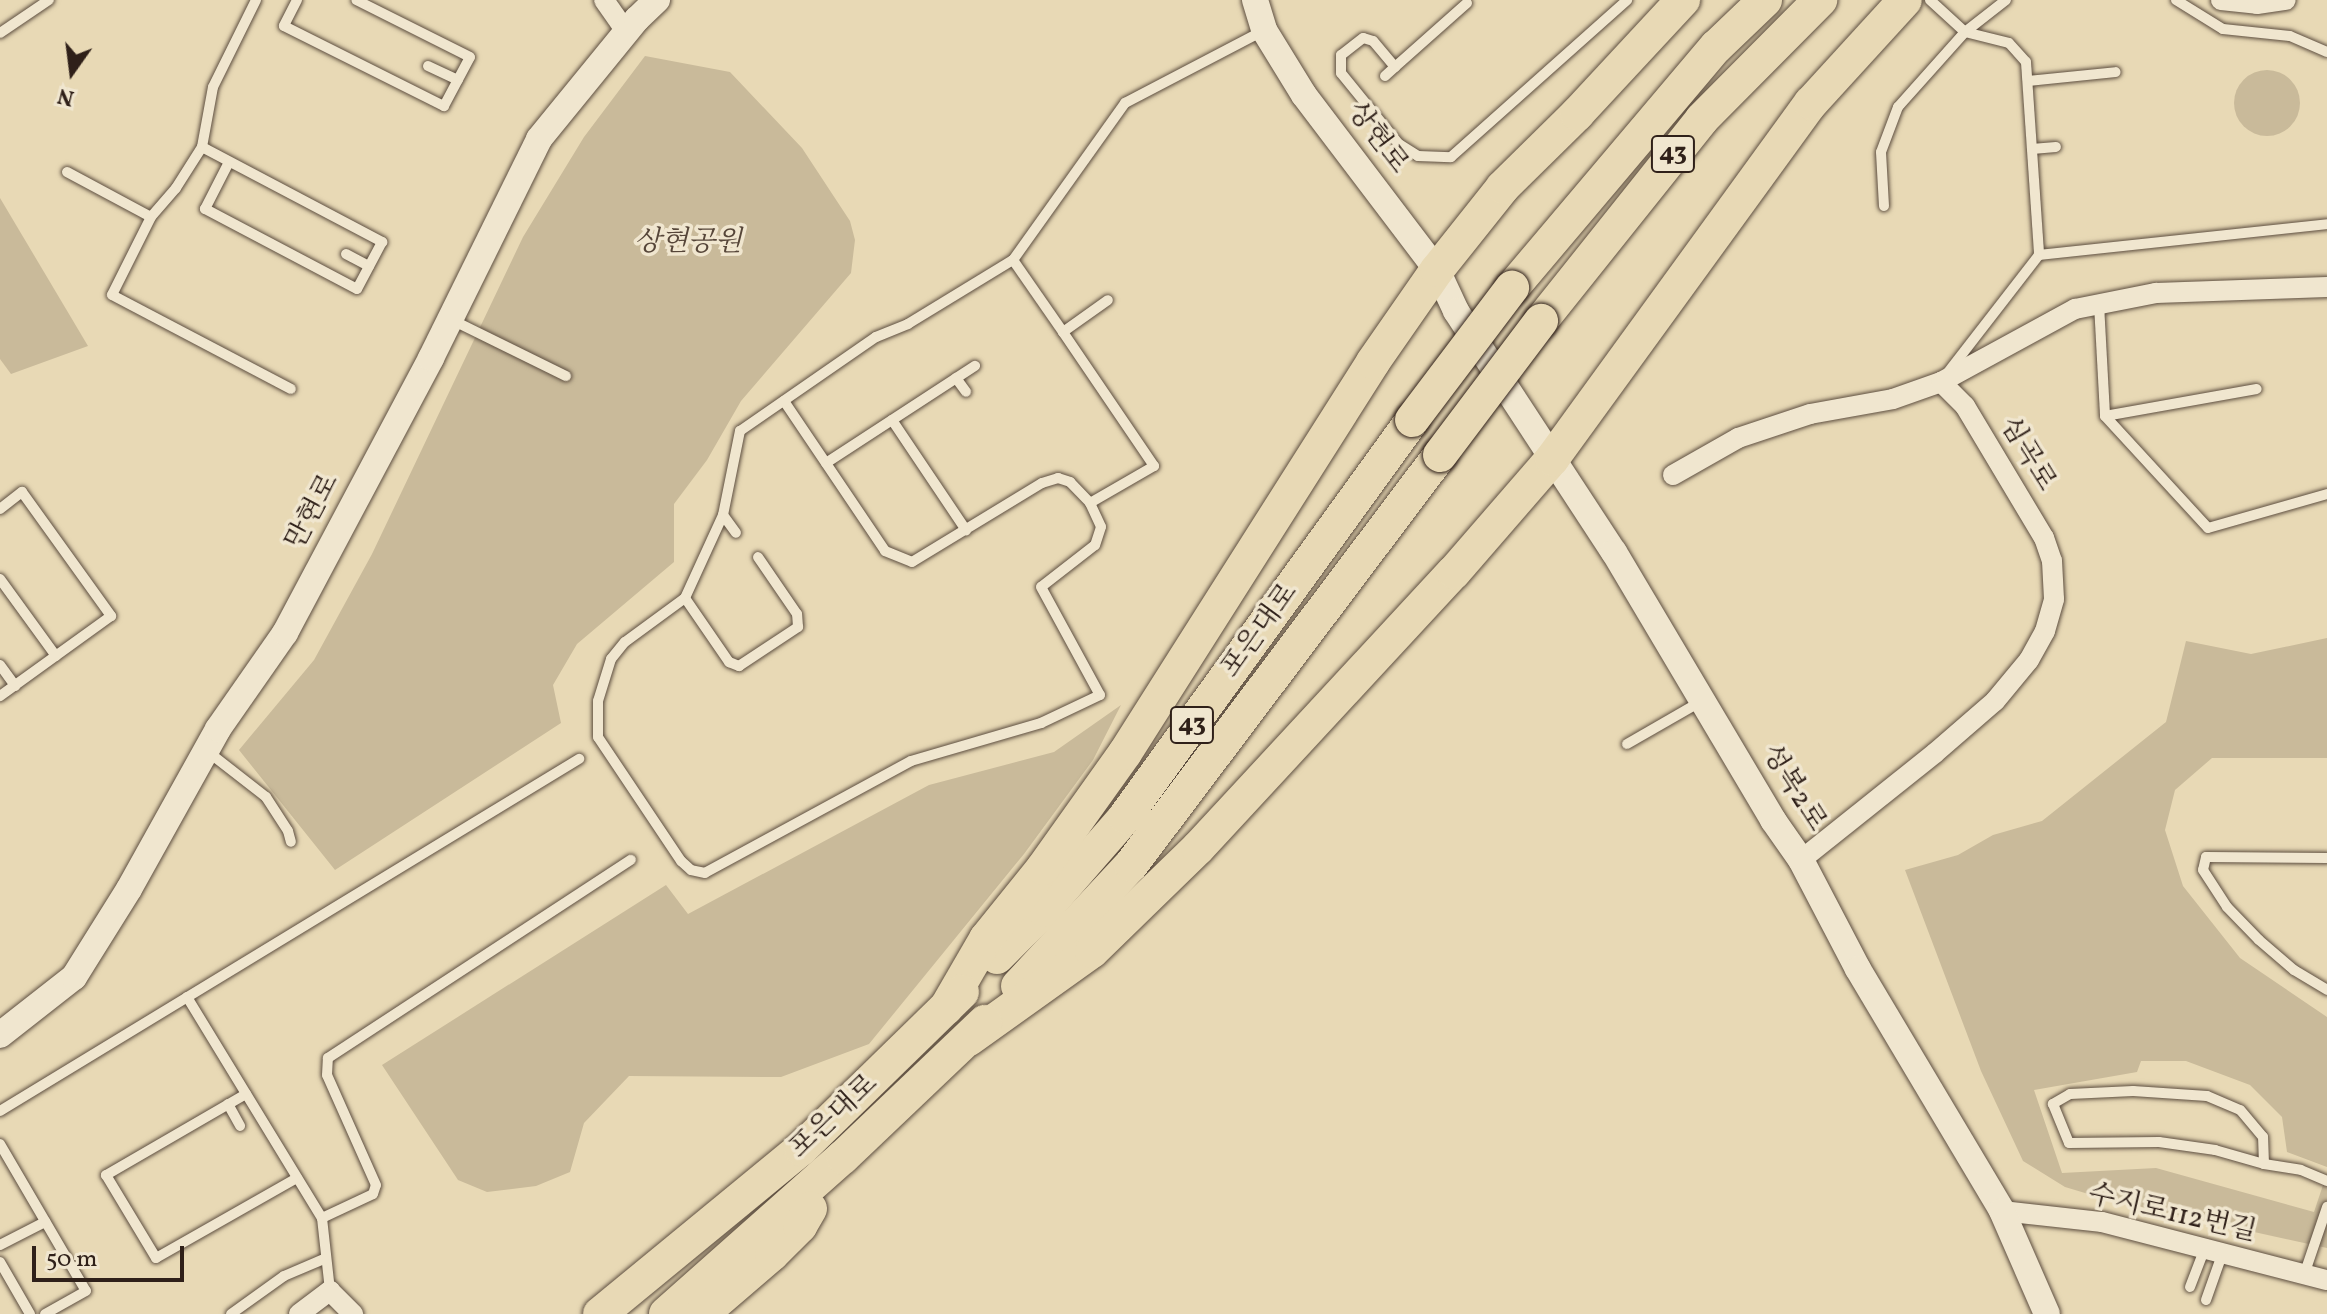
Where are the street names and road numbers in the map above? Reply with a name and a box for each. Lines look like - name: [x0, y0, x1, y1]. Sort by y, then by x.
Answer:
- street label: 상현로: [1339, 95, 1415, 181]
- road number: 43: [1649, 132, 1697, 176]
- street label: 심곡로: [1992, 411, 2062, 497]
- street label: 만현로: [279, 468, 347, 556]
- street label: 포은대로: [1215, 577, 1305, 685]
- road number: 43: [1168, 703, 1216, 747]
- street label: 성복2로: [1753, 738, 1833, 838]
- street label: 포은대로: [783, 1068, 885, 1166]
- street label: 수지로112번길: [2084, 1178, 2260, 1250]

